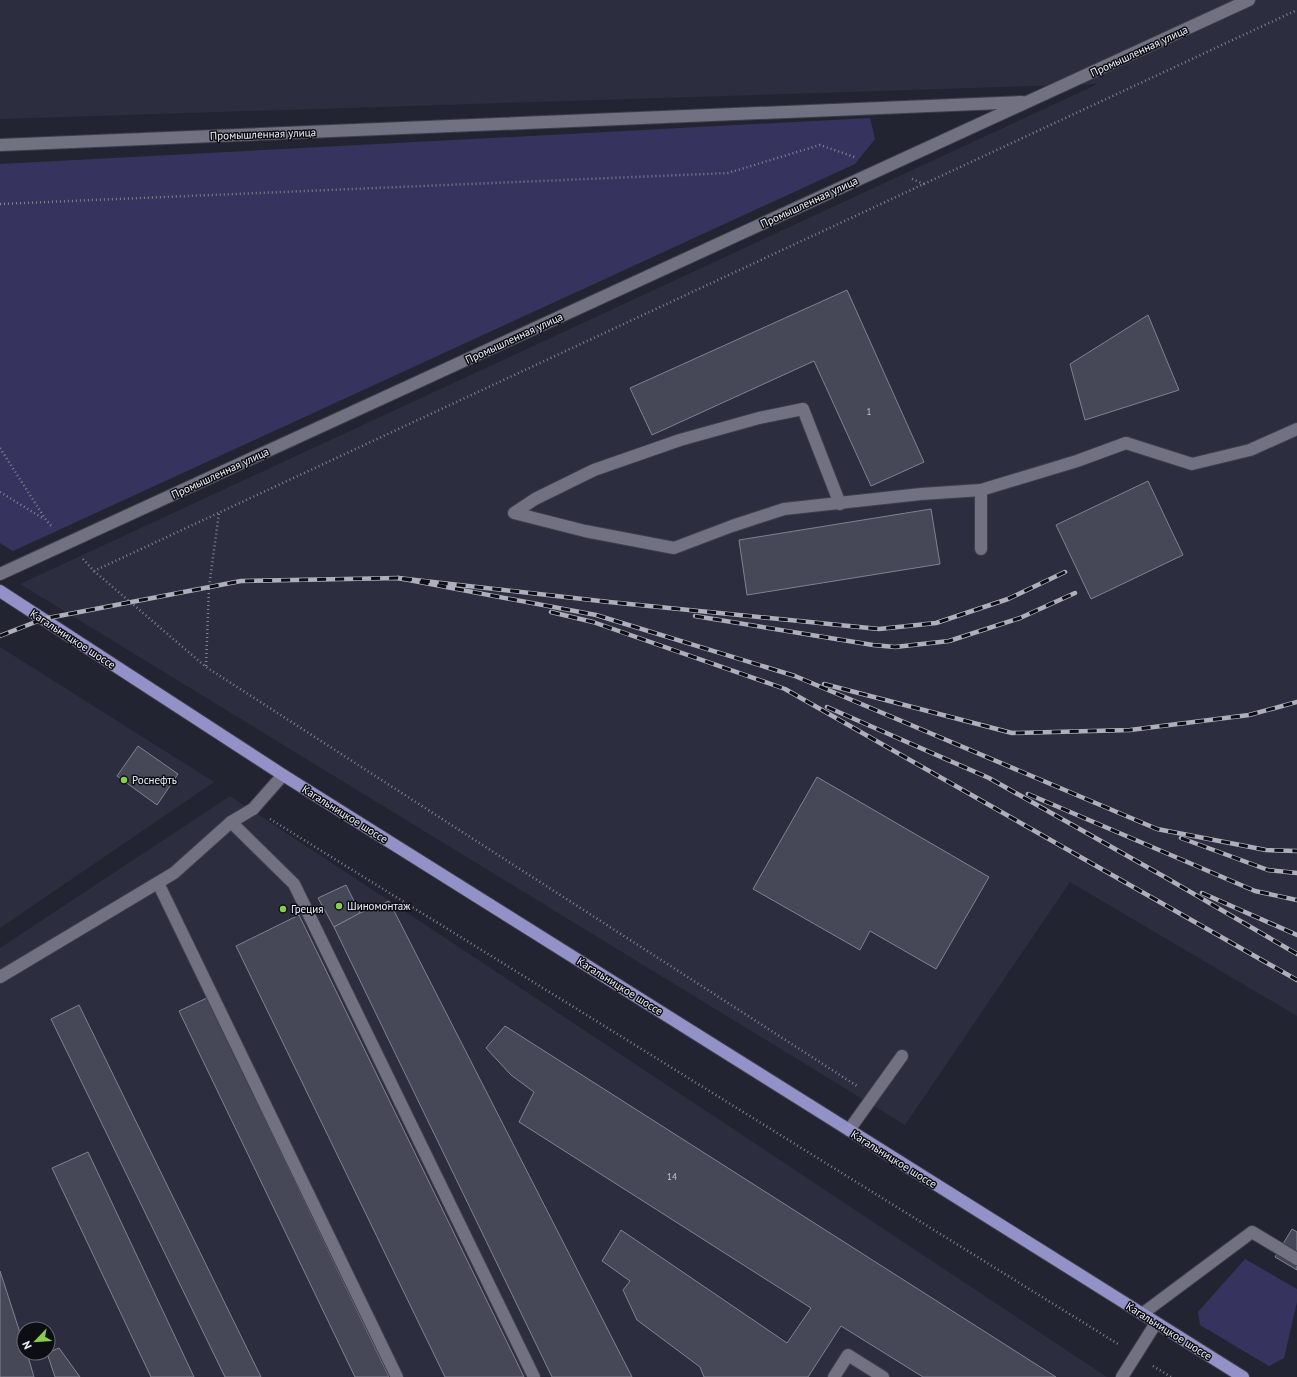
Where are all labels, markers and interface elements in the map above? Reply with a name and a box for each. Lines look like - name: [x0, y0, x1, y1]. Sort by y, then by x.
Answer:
- street label: Промышленная улица: [1088, 22, 1190, 80]
- street label: Промышленная улица: [210, 125, 316, 143]
- street label: Промышленная улица: [758, 173, 860, 231]
- street label: Промышленная улица: [463, 309, 565, 367]
- house number: 1: [867, 406, 872, 417]
- street label: Промышленная улица: [169, 444, 271, 502]
- street label: Кагальницкое шоссе: [28, 606, 119, 672]
- place label: Роснефть: [132, 773, 177, 787]
- marker: Роснефть: [119, 775, 129, 785]
- street label: Кагальницкое шоссе: [299, 782, 391, 846]
- place label: Шиномонтаж: [347, 899, 411, 913]
- marker: Шиномонтаж: [334, 901, 344, 911]
- place label: Греция: [291, 902, 323, 916]
- marker: Греция: [278, 904, 288, 914]
- street label: Кагальницкое шоссе: [574, 954, 666, 1018]
- street label: Кагальницкое шоссе: [848, 1127, 940, 1191]
- house number: 14: [667, 1171, 677, 1182]
- street label: Кагальницкое шоссе: [1123, 1299, 1215, 1363]
- north arrow: [16, 1321, 56, 1361]
- text: N: [19, 1339, 35, 1351]

